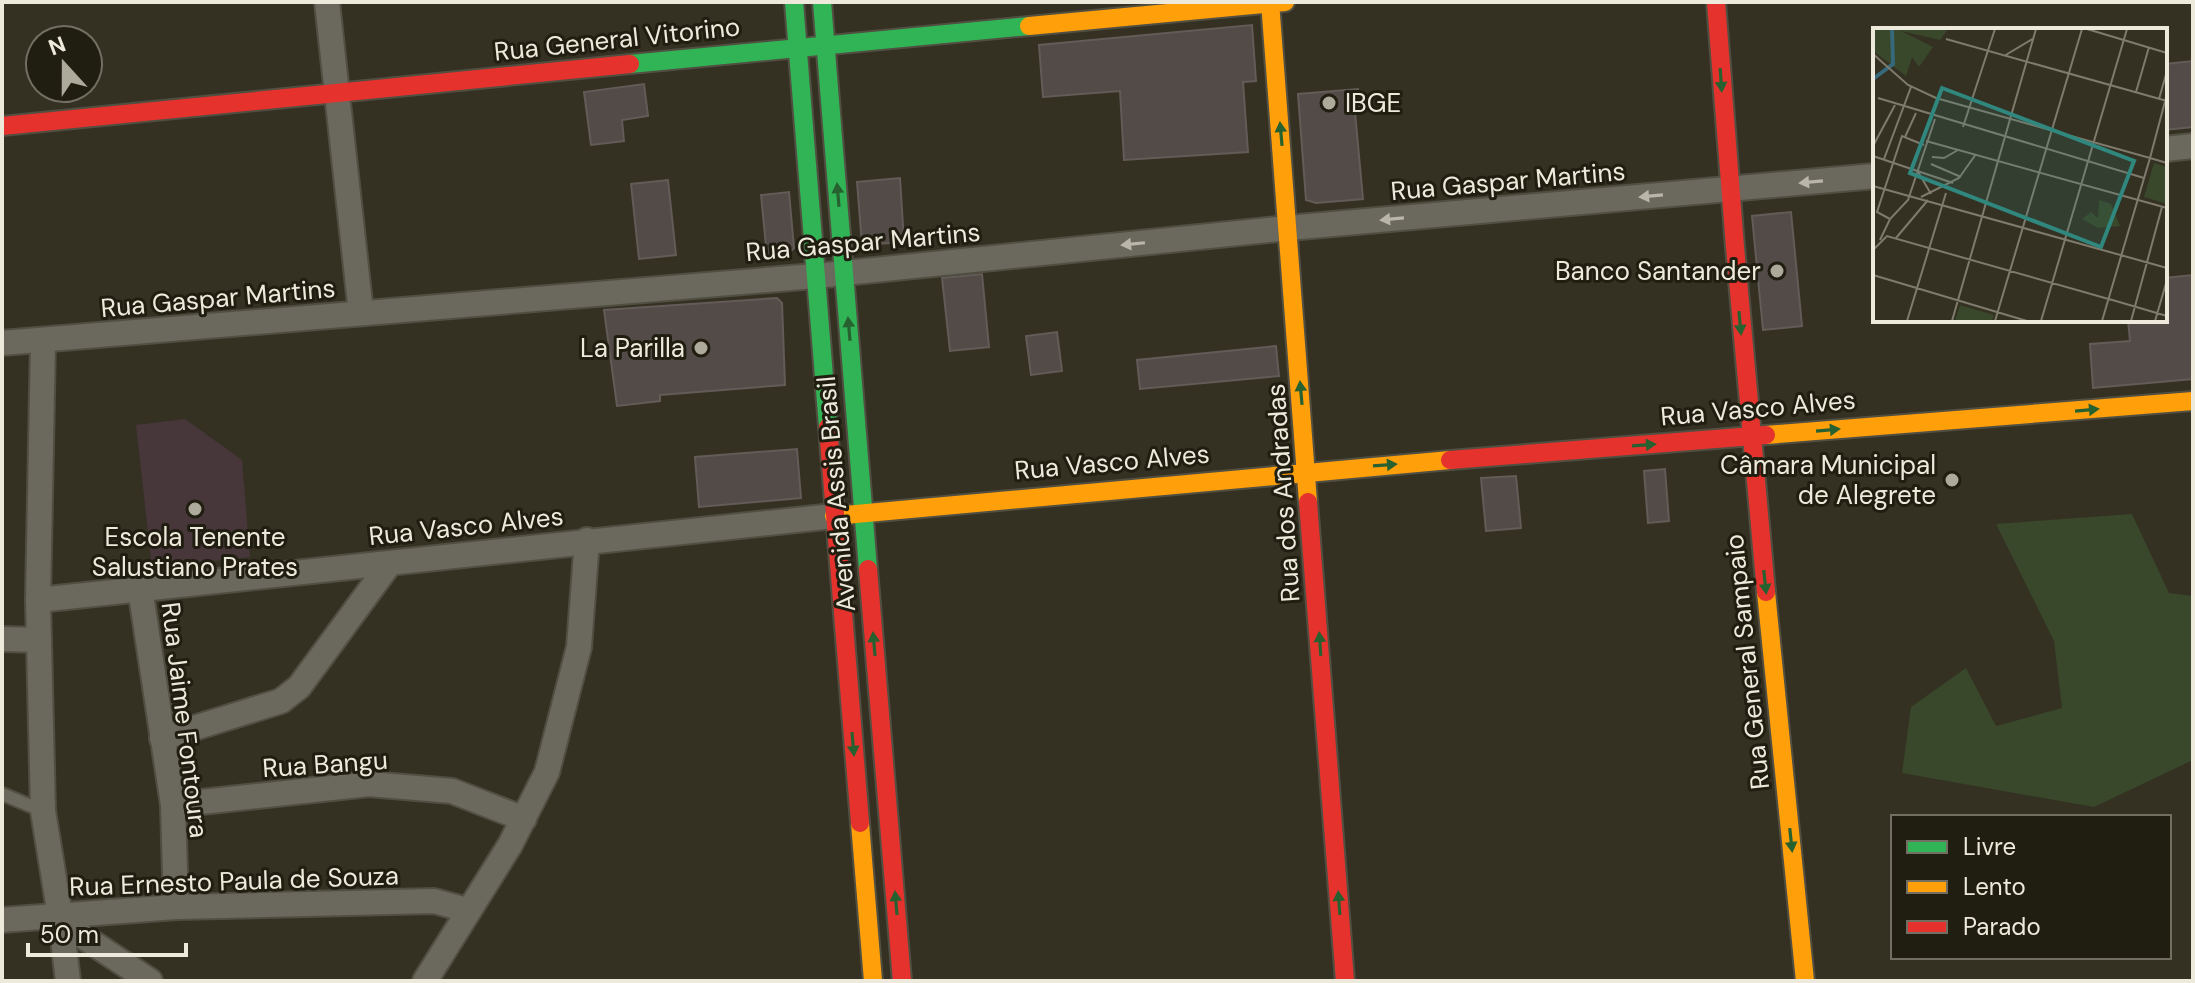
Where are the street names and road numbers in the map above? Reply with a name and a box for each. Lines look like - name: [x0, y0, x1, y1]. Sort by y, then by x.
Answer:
- street label: Rua General Vitorino: [492, 9, 742, 69]
- street label: Rua Gaspar Martins: [1389, 154, 1627, 208]
- street label: Rua Gaspar Martins: [744, 215, 982, 269]
- street label: Rua Gaspar Martins: [99, 271, 337, 325]
- street label: Avenida Assis Brasil: [809, 375, 863, 613]
- street label: Rua dos Andradas: [1258, 383, 1308, 603]
- street label: Rua Vasco Alves: [1659, 383, 1857, 433]
- street label: Rua Vasco Alves: [1013, 437, 1211, 487]
- street label: Rua Vasco Alves: [367, 499, 565, 553]
- street label: Rua General Sampaio: [1717, 533, 1777, 791]
- street label: Rua Jaime Fontoura: [154, 600, 216, 840]
- street label: Rua Bangu: [261, 743, 389, 785]
- street label: Rua Ernesto Paula de Souza: [69, 858, 399, 904]

